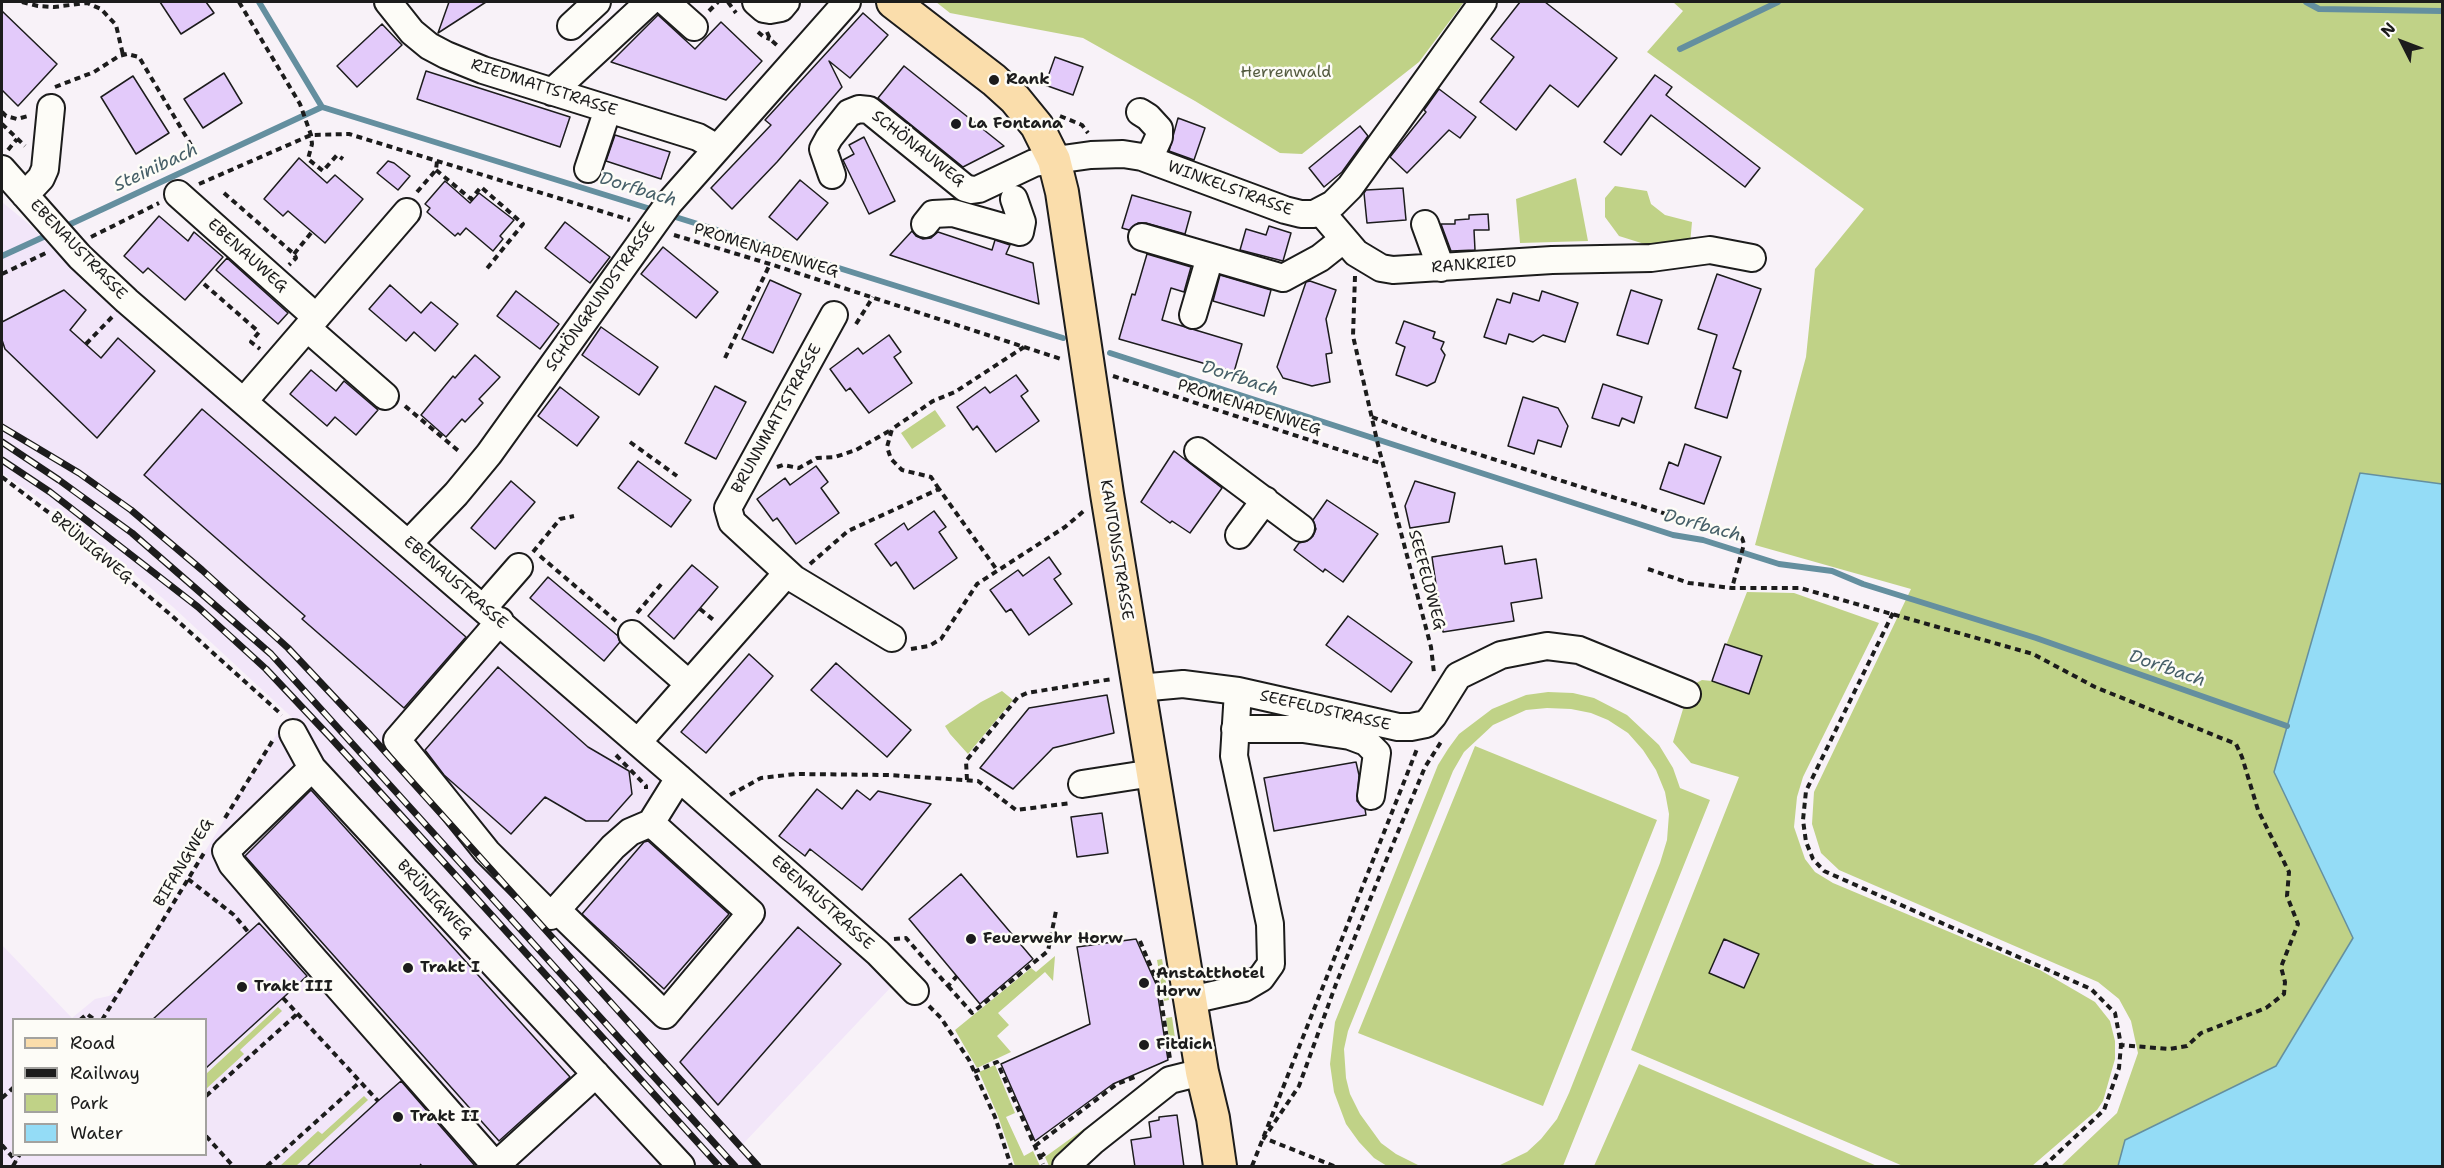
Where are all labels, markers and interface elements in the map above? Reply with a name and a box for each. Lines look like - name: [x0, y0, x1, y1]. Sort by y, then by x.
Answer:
- north arrow: [2372, 12, 2432, 72]
- text: N: [2376, 18, 2400, 41]
- street label: RIEDMATTSTRASSE: [468, 55, 620, 121]
- park label: Herrenwald: [1241, 63, 1331, 83]
- place label: Rank: [1006, 70, 1050, 90]
- marker: Rank: [987, 73, 1001, 87]
- street label: SCHÖNAUWEG: [868, 107, 968, 191]
- place label: La Fontana: [968, 114, 1063, 134]
- marker: La Fontana: [949, 117, 963, 131]
- water label: Steinibach: [110, 139, 202, 197]
- street label: WINKELSTRASSE: [1165, 157, 1295, 221]
- water label: Dorfbach: [597, 168, 679, 212]
- street label: EBENAUSTRASSE: [25, 196, 131, 304]
- street label: EBENAUWEG: [203, 215, 291, 297]
- street label: SCHÖNGRUNDSTRASSE: [542, 219, 660, 375]
- street label: PROMENADENWEG: [692, 220, 840, 282]
- street label: RANKRIED: [1431, 252, 1517, 278]
- street label: BRUNNMATTSTRASSE: [728, 341, 826, 497]
- water label: Dorfbach: [1199, 356, 1281, 402]
- street label: PROMENADENWEG: [1175, 376, 1323, 440]
- street label: KANTONSSTRASSE: [1095, 478, 1137, 622]
- water label: Dorfbach: [1661, 505, 1743, 547]
- street label: BRÜNIGWEG: [46, 508, 136, 588]
- street label: SEEFELDWEG: [1403, 528, 1449, 632]
- street label: EBENAUSTRASSE: [399, 533, 511, 633]
- water label: Dorfbach: [2126, 646, 2208, 692]
- street label: SEEFELDSTRASSE: [1258, 687, 1392, 735]
- street label: BIFANGWEG: [150, 816, 218, 910]
- street label: EBENAUSTRASSE: [767, 852, 877, 954]
- street label: BRÜNIGWEG: [392, 856, 476, 944]
- place label: Feuerwehr Horw: [983, 929, 1123, 949]
- marker: Feuerwehr Horw: [964, 932, 978, 946]
- place label: Trakt I: [420, 958, 480, 978]
- marker: Trakt I: [401, 961, 415, 975]
- place label: Anstatthotel Horw: [1156, 964, 1265, 1002]
- marker: Anstatthotel Horw: [1137, 976, 1151, 990]
- place label: Trakt III: [254, 977, 333, 997]
- marker: Trakt III: [235, 980, 249, 994]
- legend: [12, 1018, 207, 1156]
- text: Road: [70, 1031, 115, 1055]
- place label: Fitdich: [1156, 1035, 1213, 1055]
- marker: Fitdich: [1137, 1038, 1151, 1052]
- text: Railway: [70, 1061, 140, 1085]
- text: Park: [70, 1091, 109, 1115]
- place label: Trakt II: [410, 1107, 479, 1127]
- marker: Trakt II: [391, 1110, 405, 1124]
- text: Water: [70, 1121, 123, 1145]

